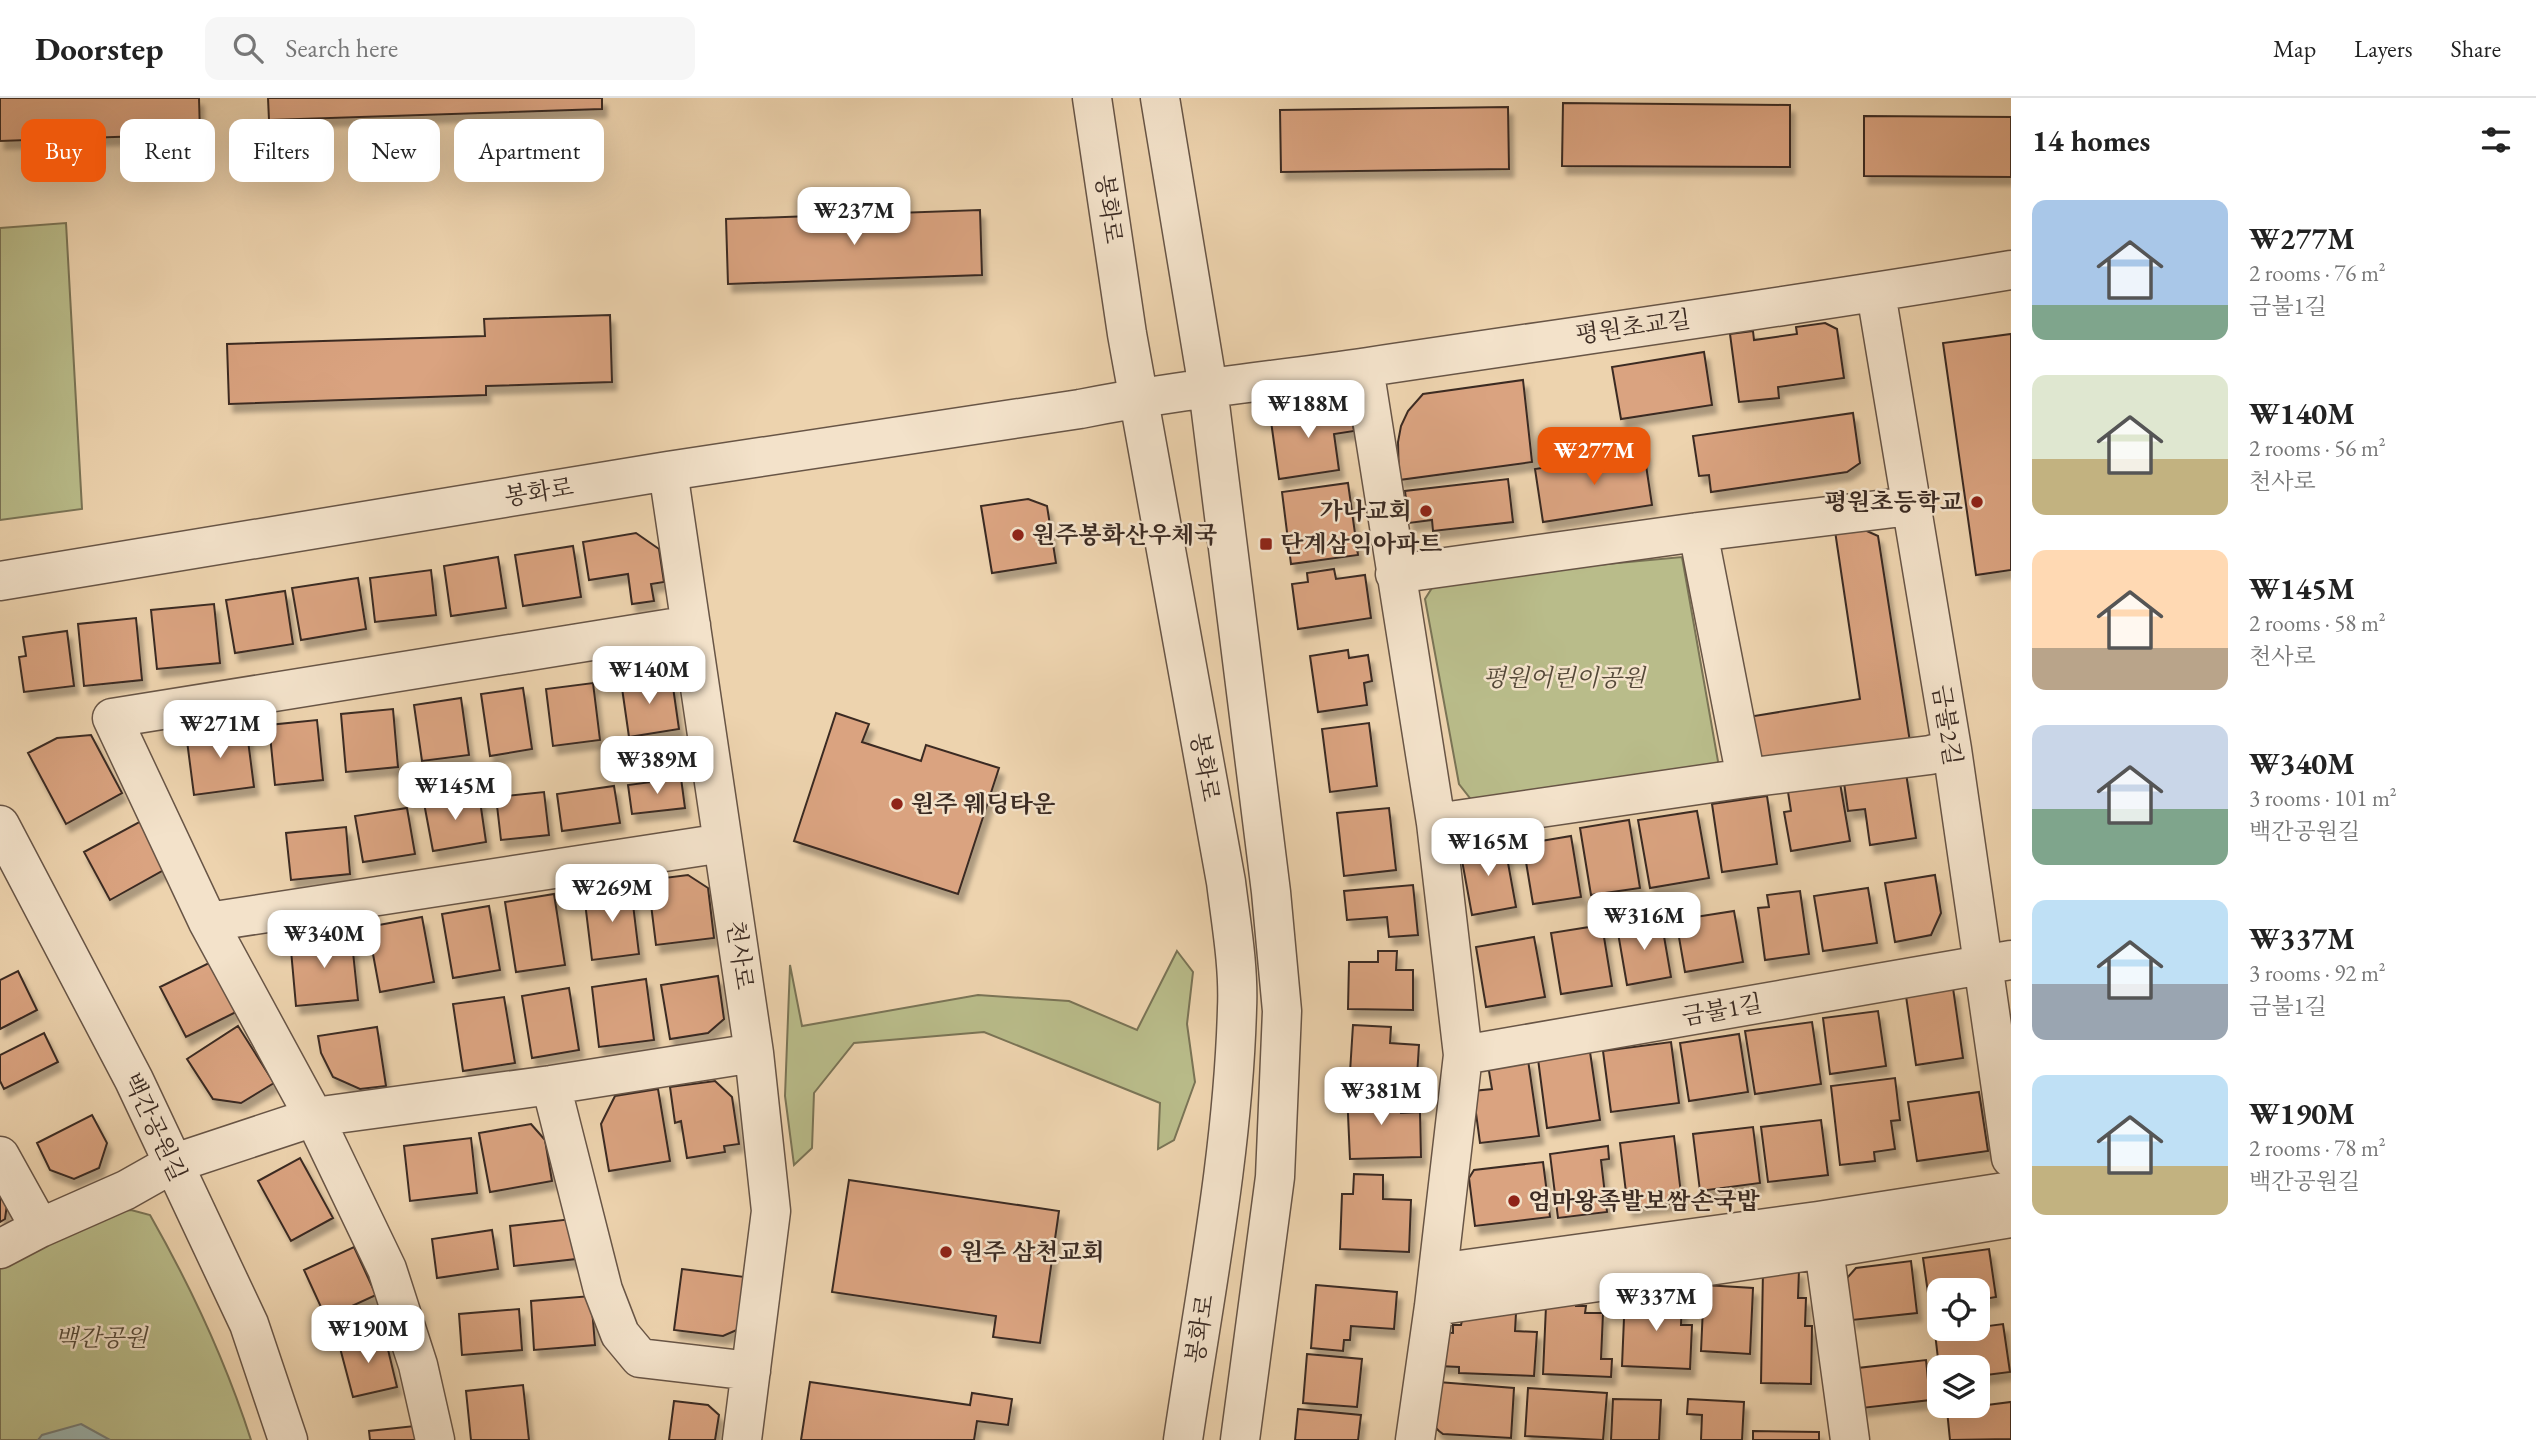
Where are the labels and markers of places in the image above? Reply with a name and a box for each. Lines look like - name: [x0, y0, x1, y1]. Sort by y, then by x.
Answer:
- pin: ₩237M: [805, 188, 903, 247]
- pin: ₩188M: [1259, 380, 1357, 440]
- pin: ₩277M: [1545, 428, 1643, 487]
- place label: 평원초등학교: [1824, 486, 1963, 517]
- marker: 평원초등학교: [1969, 494, 1985, 510]
- place label: 가나교회: [1319, 495, 1412, 526]
- marker: 가나교회: [1418, 503, 1434, 519]
- place label: 원주봉화산우체국: [1032, 519, 1217, 550]
- marker: 원주봉화산우체국: [1010, 527, 1026, 543]
- place label: 단계삼익아파트: [1280, 528, 1442, 559]
- marker: 단계삼익아파트: [1258, 536, 1274, 552]
- pin: ₩140M: [600, 646, 698, 706]
- pin: ₩271M: [171, 700, 269, 760]
- pin: ₩389M: [608, 736, 706, 796]
- pin: ₩145M: [406, 762, 504, 822]
- place label: 원주 웨딩타운: [911, 788, 1056, 819]
- marker: 원주 웨딩타운: [889, 796, 905, 812]
- pin: ₩165M: [1439, 818, 1537, 878]
- pin: ₩269M: [563, 864, 661, 924]
- pin: ₩316M: [1595, 892, 1693, 952]
- pin: ₩340M: [275, 910, 373, 970]
- pin: ₩381M: [1332, 1068, 1430, 1127]
- place label: 엄마왕족발보쌈손국밥: [1528, 1185, 1760, 1216]
- marker: 엄마왕족발보쌈손국밥: [1506, 1193, 1522, 1209]
- place label: 원주 삼천교회: [960, 1236, 1105, 1267]
- marker: 원주 삼천교회: [938, 1244, 954, 1260]
- pin: ₩337M: [1607, 1274, 1705, 1333]
- pin: ₩190M: [319, 1306, 417, 1365]

